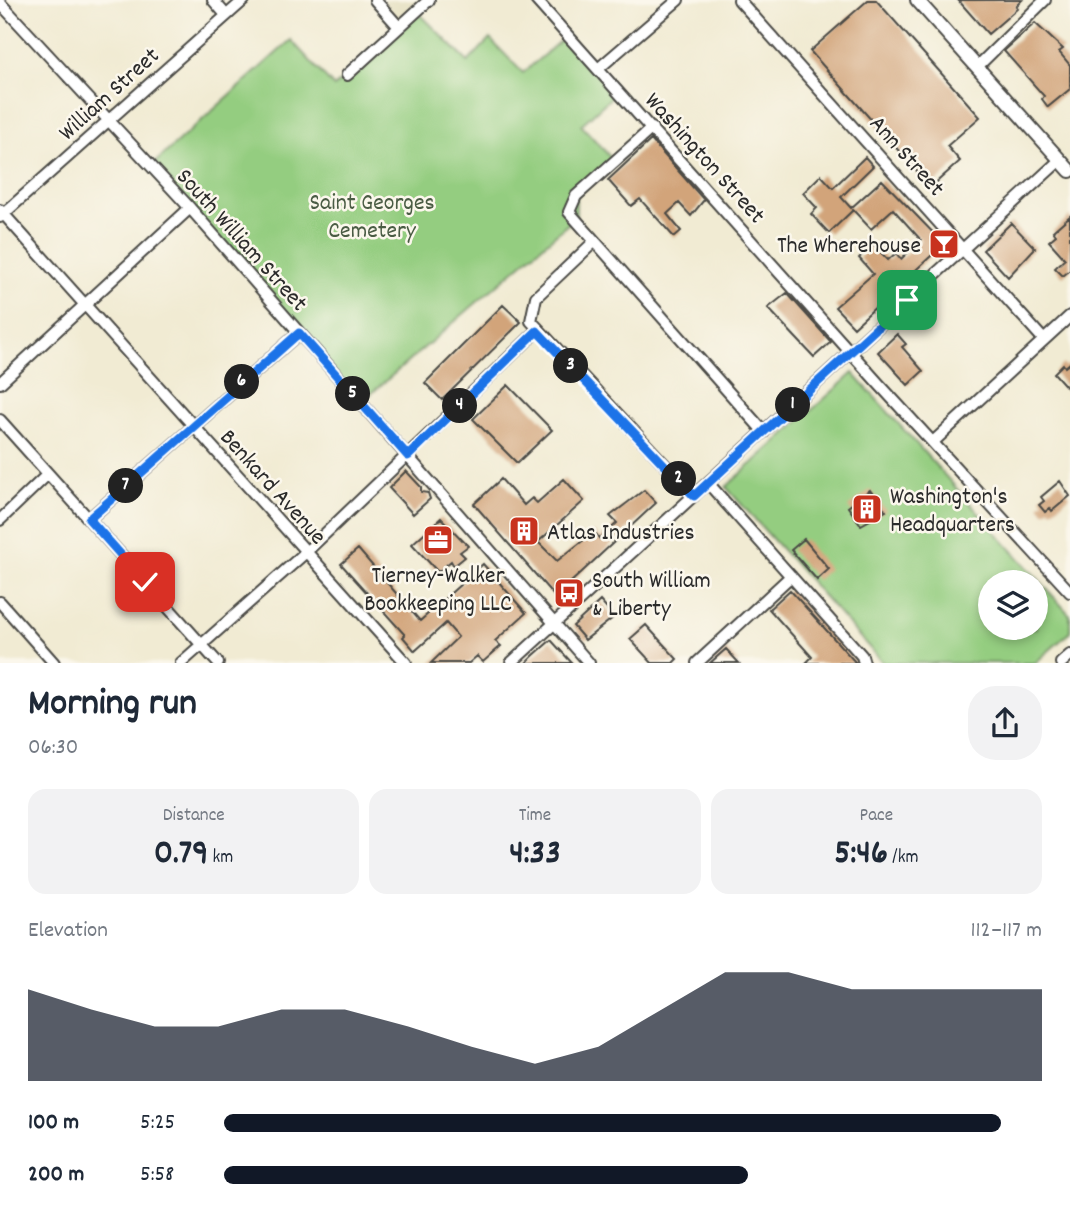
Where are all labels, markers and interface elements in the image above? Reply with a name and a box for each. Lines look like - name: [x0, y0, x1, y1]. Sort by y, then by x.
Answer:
- street label: William Street: [52, 40, 168, 150]
- street label: Washington Street: [635, 86, 772, 232]
- street label: Ann Street: [860, 109, 952, 205]
- street label: South William Street: [167, 162, 315, 320]
- park label: Saint Georges Cemetery: [309, 187, 435, 249]
- bar icon: The Wherehouse: [927, 227, 961, 261]
- place label: The Wherehouse: [777, 230, 921, 264]
- pin: [877, 270, 937, 330]
- icon: arrive: [888, 281, 926, 319]
- pin: 3: [554, 348, 588, 384]
- text: 3: [566, 352, 575, 379]
- pin: 6: [224, 364, 260, 400]
- text: 6: [237, 368, 246, 395]
- pin: 5: [336, 376, 370, 412]
- text: 5: [348, 380, 357, 407]
- pin: 4: [442, 388, 477, 424]
- pin: 1: [776, 388, 810, 422]
- text: 1: [790, 391, 795, 418]
- text: 4: [456, 392, 463, 419]
- street label: Benkard Avenue: [210, 423, 333, 553]
- pin: 2: [662, 462, 696, 496]
- text: 2: [674, 465, 683, 492]
- pin: 7: [108, 468, 144, 504]
- text: 7: [122, 472, 129, 499]
- place label: Washington's Headquarters: [890, 481, 1015, 543]
- building icon: Washington's Headquarters: [850, 492, 884, 526]
- building icon: Atlas Industries: [507, 514, 541, 548]
- place label: Atlas Industries: [547, 517, 695, 551]
- office icon: Tierney-Walker Bookkeeping LLC: [421, 523, 455, 557]
- pin: [115, 552, 175, 612]
- place label: Tierney-Walker Bookkeeping LLC: [364, 560, 512, 622]
- icon: check: [126, 563, 164, 601]
- place label: South William & Liberty: [592, 565, 711, 627]
- map controls: [978, 570, 1048, 640]
- button: layers: [978, 570, 1048, 640]
- bus stop icon: South William & Liberty: [552, 576, 586, 610]
- text: Morning run: [28, 678, 197, 733]
- button: share: [968, 686, 1042, 760]
- text: 06:30: [28, 732, 78, 765]
- text: Distance: [163, 803, 225, 830]
- text: Time: [519, 803, 551, 830]
- text: Pace: [860, 803, 893, 830]
- text: 0.79: [154, 830, 208, 880]
- text: 4:33: [509, 830, 561, 880]
- text: 5:46: [834, 830, 888, 880]
- text: km: [208, 845, 233, 872]
- text: /km: [888, 845, 918, 872]
- text: Elevation: [28, 915, 108, 948]
- text: 112–117 m: [971, 915, 1042, 948]
- text: 100 m: [28, 1107, 79, 1140]
- text: 5:25: [140, 1107, 175, 1140]
- text: 200 m: [28, 1159, 84, 1192]
- text: 5:58: [140, 1159, 174, 1192]

